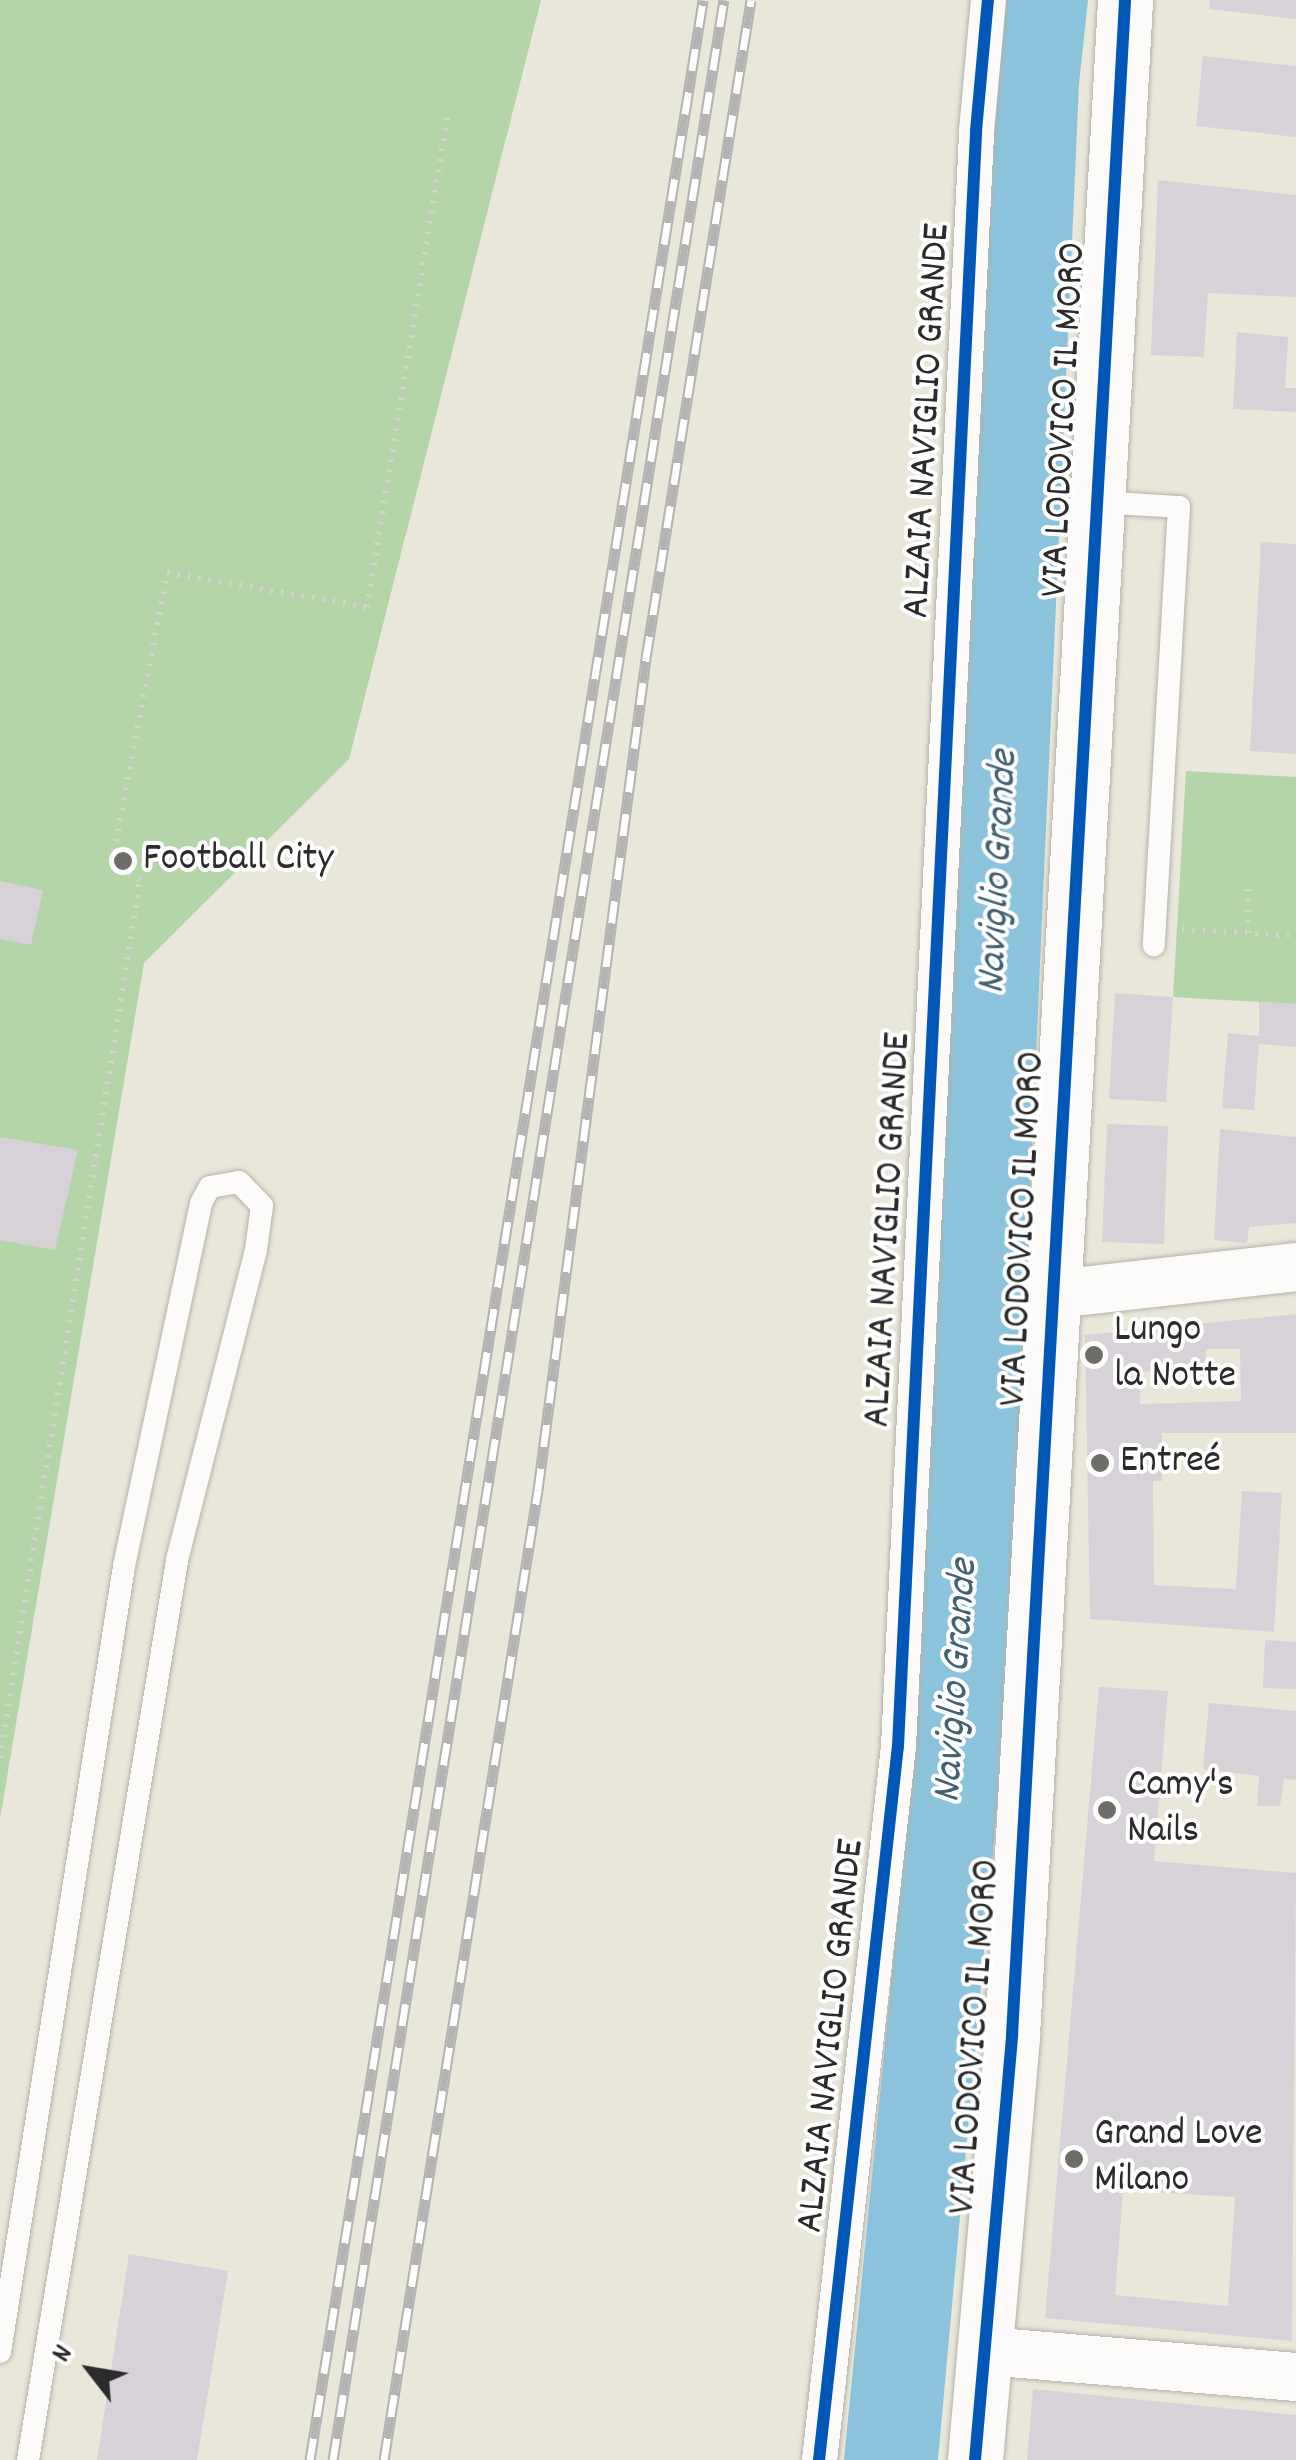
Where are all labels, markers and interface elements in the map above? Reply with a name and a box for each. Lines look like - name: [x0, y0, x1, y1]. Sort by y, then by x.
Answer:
- street label: ALZAIA NAVIGLIO GRANDE: [895, 222, 963, 620]
- street label: VIA LODOVICO IL MORO: [1033, 241, 1099, 599]
- water label: Naviglio Grande: [968, 749, 1032, 995]
- place label: Football City: [143, 837, 334, 885]
- marker: Football City: [112, 850, 134, 872]
- street label: ALZAIA NAVIGLIO GRANDE: [856, 1031, 924, 1429]
- street label: VIA LODOVICO IL MORO: [992, 1050, 1058, 1408]
- place label: Lungo la Notte: [1114, 1308, 1236, 1402]
- marker: Lungo la Notte: [1083, 1344, 1105, 1366]
- place label: Entreé: [1120, 1439, 1221, 1487]
- marker: Entreé: [1089, 1452, 1111, 1474]
- water label: Naviglio Grande: [924, 1557, 992, 1805]
- place label: Camy's Nails: [1127, 1763, 1234, 1857]
- marker: Camy's Nails: [1096, 1799, 1118, 1821]
- street label: ALZAIA NAVIGLIO GRANDE: [788, 1837, 878, 2235]
- street label: VIA LODOVICO IL MORO: [941, 1858, 1013, 2216]
- place label: Grand Love Milano: [1094, 2112, 1263, 2206]
- marker: Grand Love Milano: [1063, 2148, 1085, 2170]
- north arrow: [40, 2320, 140, 2420]
- text: N: [44, 2338, 85, 2371]

